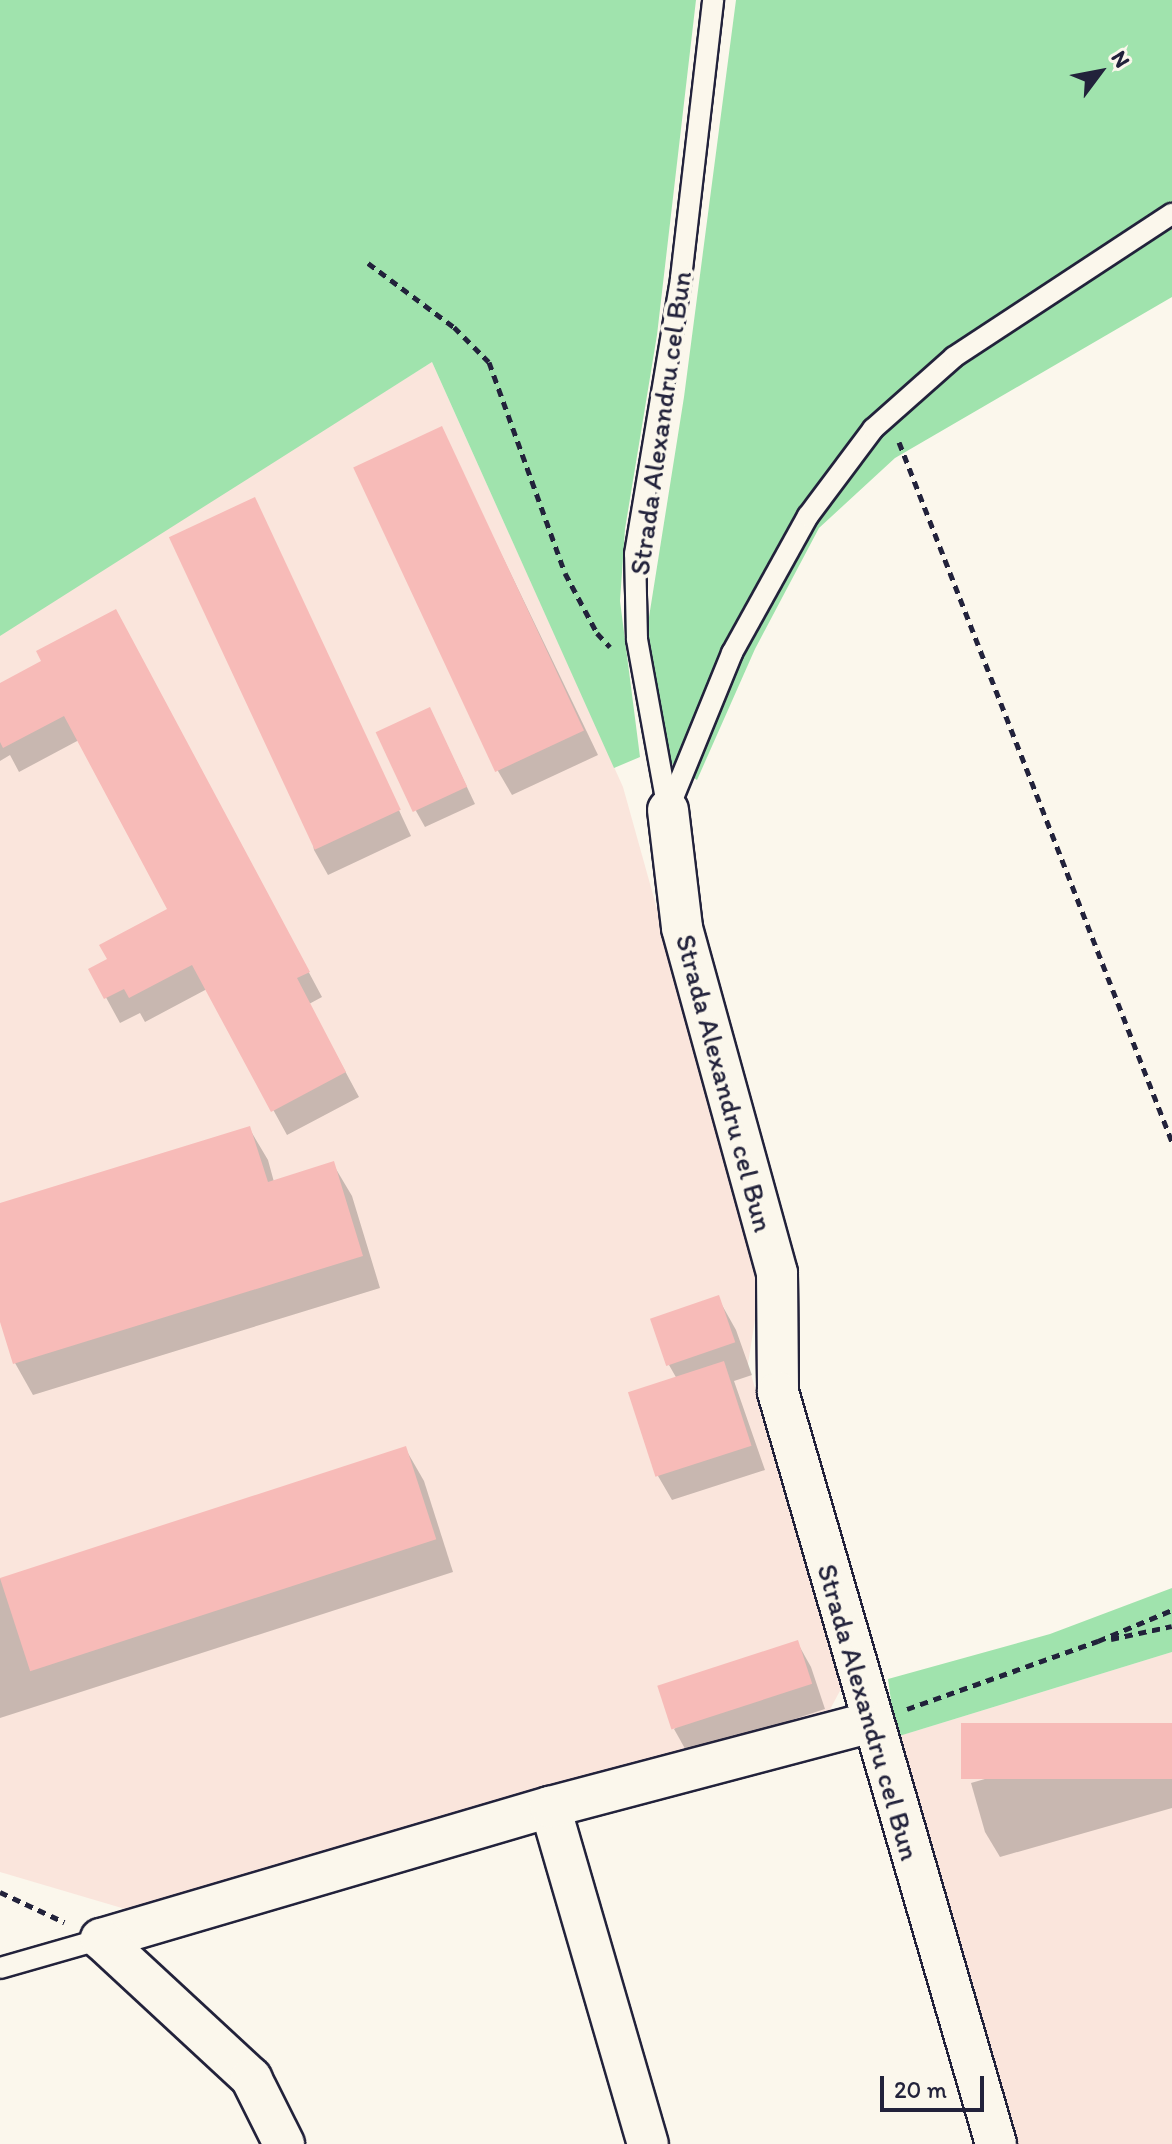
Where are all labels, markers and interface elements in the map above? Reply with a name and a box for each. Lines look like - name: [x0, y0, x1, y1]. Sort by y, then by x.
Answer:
- north arrow: [1060, 32, 1140, 112]
- text: N: [1105, 46, 1136, 72]
- street label: Strada Alexandru cel Bun: [622, 269, 698, 577]
- street label: Strada Alexandru cel Bun: [669, 930, 781, 1236]
- street label: Strada Alexandru cel Bun: [811, 1560, 927, 1864]
- scale bar: [884, 2060, 988, 2110]
- text: 20 m: [894, 2075, 947, 2104]

